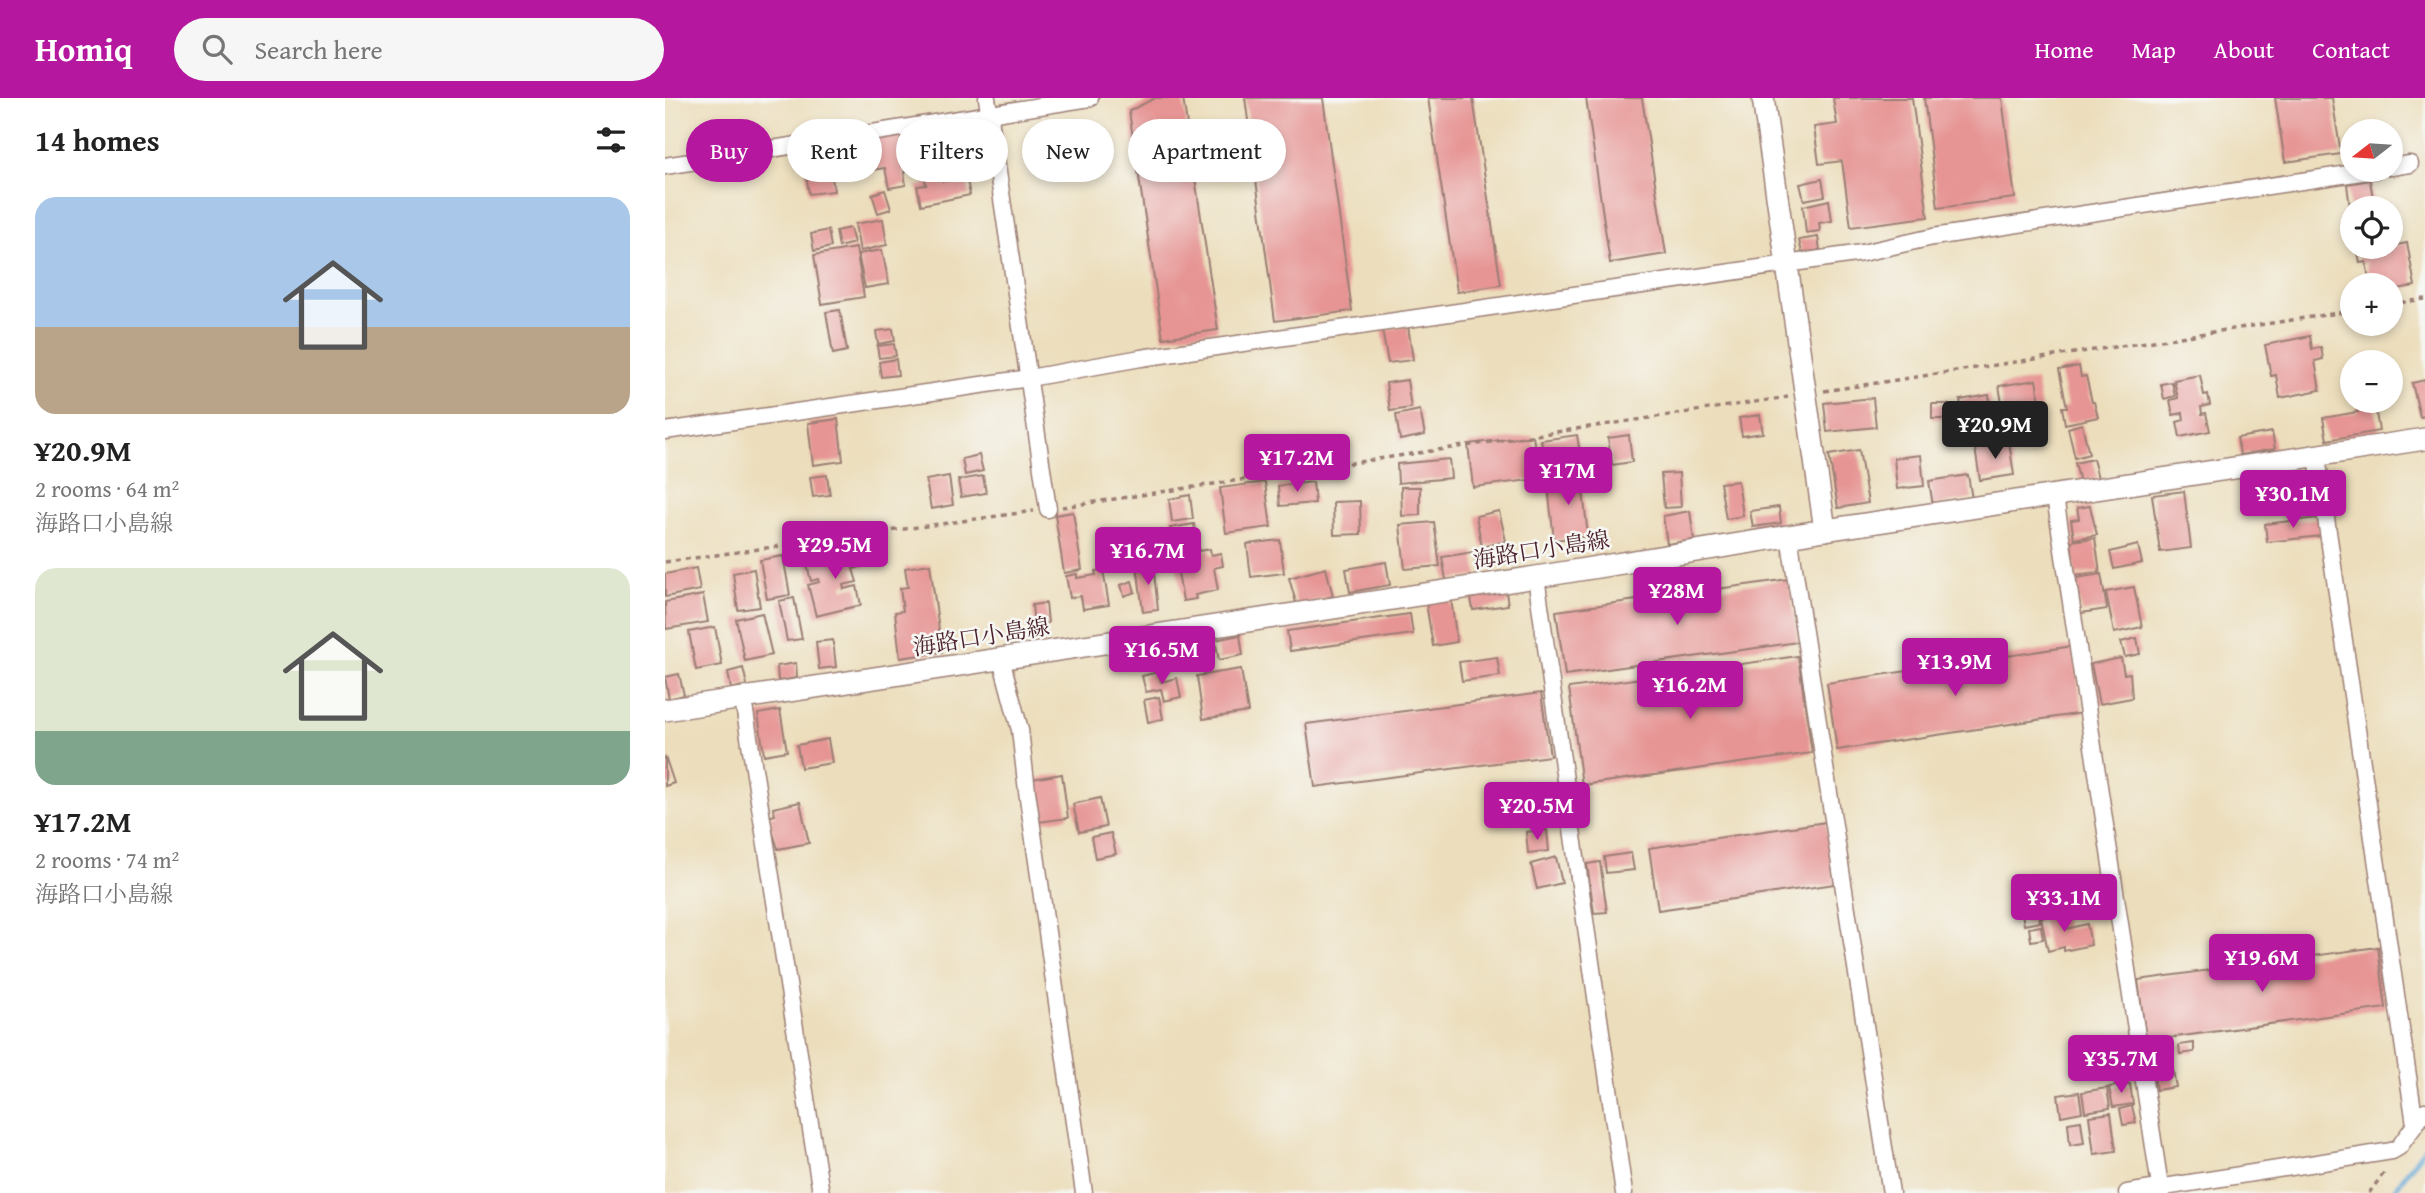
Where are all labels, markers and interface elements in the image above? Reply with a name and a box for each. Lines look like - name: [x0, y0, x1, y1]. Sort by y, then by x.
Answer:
- search box: [174, 18, 664, 81]
- text: Homiq: [35, 25, 132, 73]
- icon: search: [198, 30, 236, 68]
- text: Search here: [254, 30, 383, 69]
- text: Home: [2035, 32, 2094, 67]
- text: Map: [2132, 32, 2176, 67]
- text: About: [2214, 32, 2274, 67]
- text: Contact: [2312, 32, 2390, 67]
- text: 14 homes: [35, 118, 160, 162]
- chip: Buy: [686, 119, 773, 182]
- chip: Rent: [787, 119, 882, 182]
- chip: Filters: [896, 119, 1008, 182]
- chip: New: [1022, 119, 1114, 182]
- chip: Apartment: [1128, 119, 1286, 182]
- north arrow: [2340, 119, 2403, 182]
- map controls: [2340, 119, 2403, 413]
- icon: filters: [592, 121, 630, 159]
- button: locate: [2340, 196, 2403, 259]
- icon: home: [270, 242, 396, 368]
- button: +: [2340, 273, 2403, 336]
- button: −: [2340, 350, 2403, 413]
- pin: ¥20.9M: [1938, 402, 2052, 461]
- text: ¥20.9M: [1958, 407, 2032, 440]
- text: ¥20.9M: [35, 428, 131, 472]
- pin: ¥17.2M: [1240, 434, 1354, 494]
- text: ¥17.2M: [1260, 440, 1334, 473]
- pin: ¥17M: [1527, 448, 1609, 507]
- text: ¥17M: [1540, 453, 1596, 486]
- pin: ¥30.1M: [2236, 470, 2350, 530]
- text: 2 rooms · 64 m²: [35, 472, 179, 505]
- text: ¥30.1M: [2256, 476, 2330, 509]
- text: 海路口小島線: [35, 506, 173, 539]
- pin: ¥29.5M: [778, 522, 892, 581]
- street label: 海路口小島線: [1470, 522, 1612, 576]
- text: ¥29.5M: [798, 527, 872, 560]
- pin: ¥16.7M: [1091, 528, 1205, 587]
- text: ¥16.7M: [1111, 533, 1185, 566]
- pin: ¥28M: [1636, 568, 1718, 627]
- text: ¥28M: [1649, 573, 1705, 606]
- street label: 海路口小島線: [910, 609, 1052, 663]
- icon: home: [270, 613, 396, 739]
- pin: ¥16.5M: [1105, 626, 1219, 686]
- text: ¥16.5M: [1125, 632, 1199, 665]
- pin: ¥13.9M: [1898, 638, 2012, 698]
- text: ¥13.9M: [1918, 644, 1992, 677]
- pin: ¥16.2M: [1633, 662, 1747, 721]
- text: ¥16.2M: [1653, 667, 1727, 700]
- pin: ¥20.5M: [1480, 782, 1594, 842]
- text: ¥20.5M: [1500, 788, 1574, 821]
- text: ¥17.2M: [35, 799, 131, 843]
- text: 2 rooms · 74 m²: [35, 843, 179, 876]
- pin: ¥33.1M: [2007, 874, 2121, 934]
- text: 海路口小島線: [35, 877, 173, 910]
- text: ¥33.1M: [2027, 880, 2101, 913]
- pin: ¥19.6M: [2205, 934, 2319, 994]
- text: ¥19.6M: [2225, 940, 2299, 973]
- pin: ¥35.7M: [2064, 1035, 2178, 1095]
- text: ¥35.7M: [2084, 1041, 2158, 1074]

